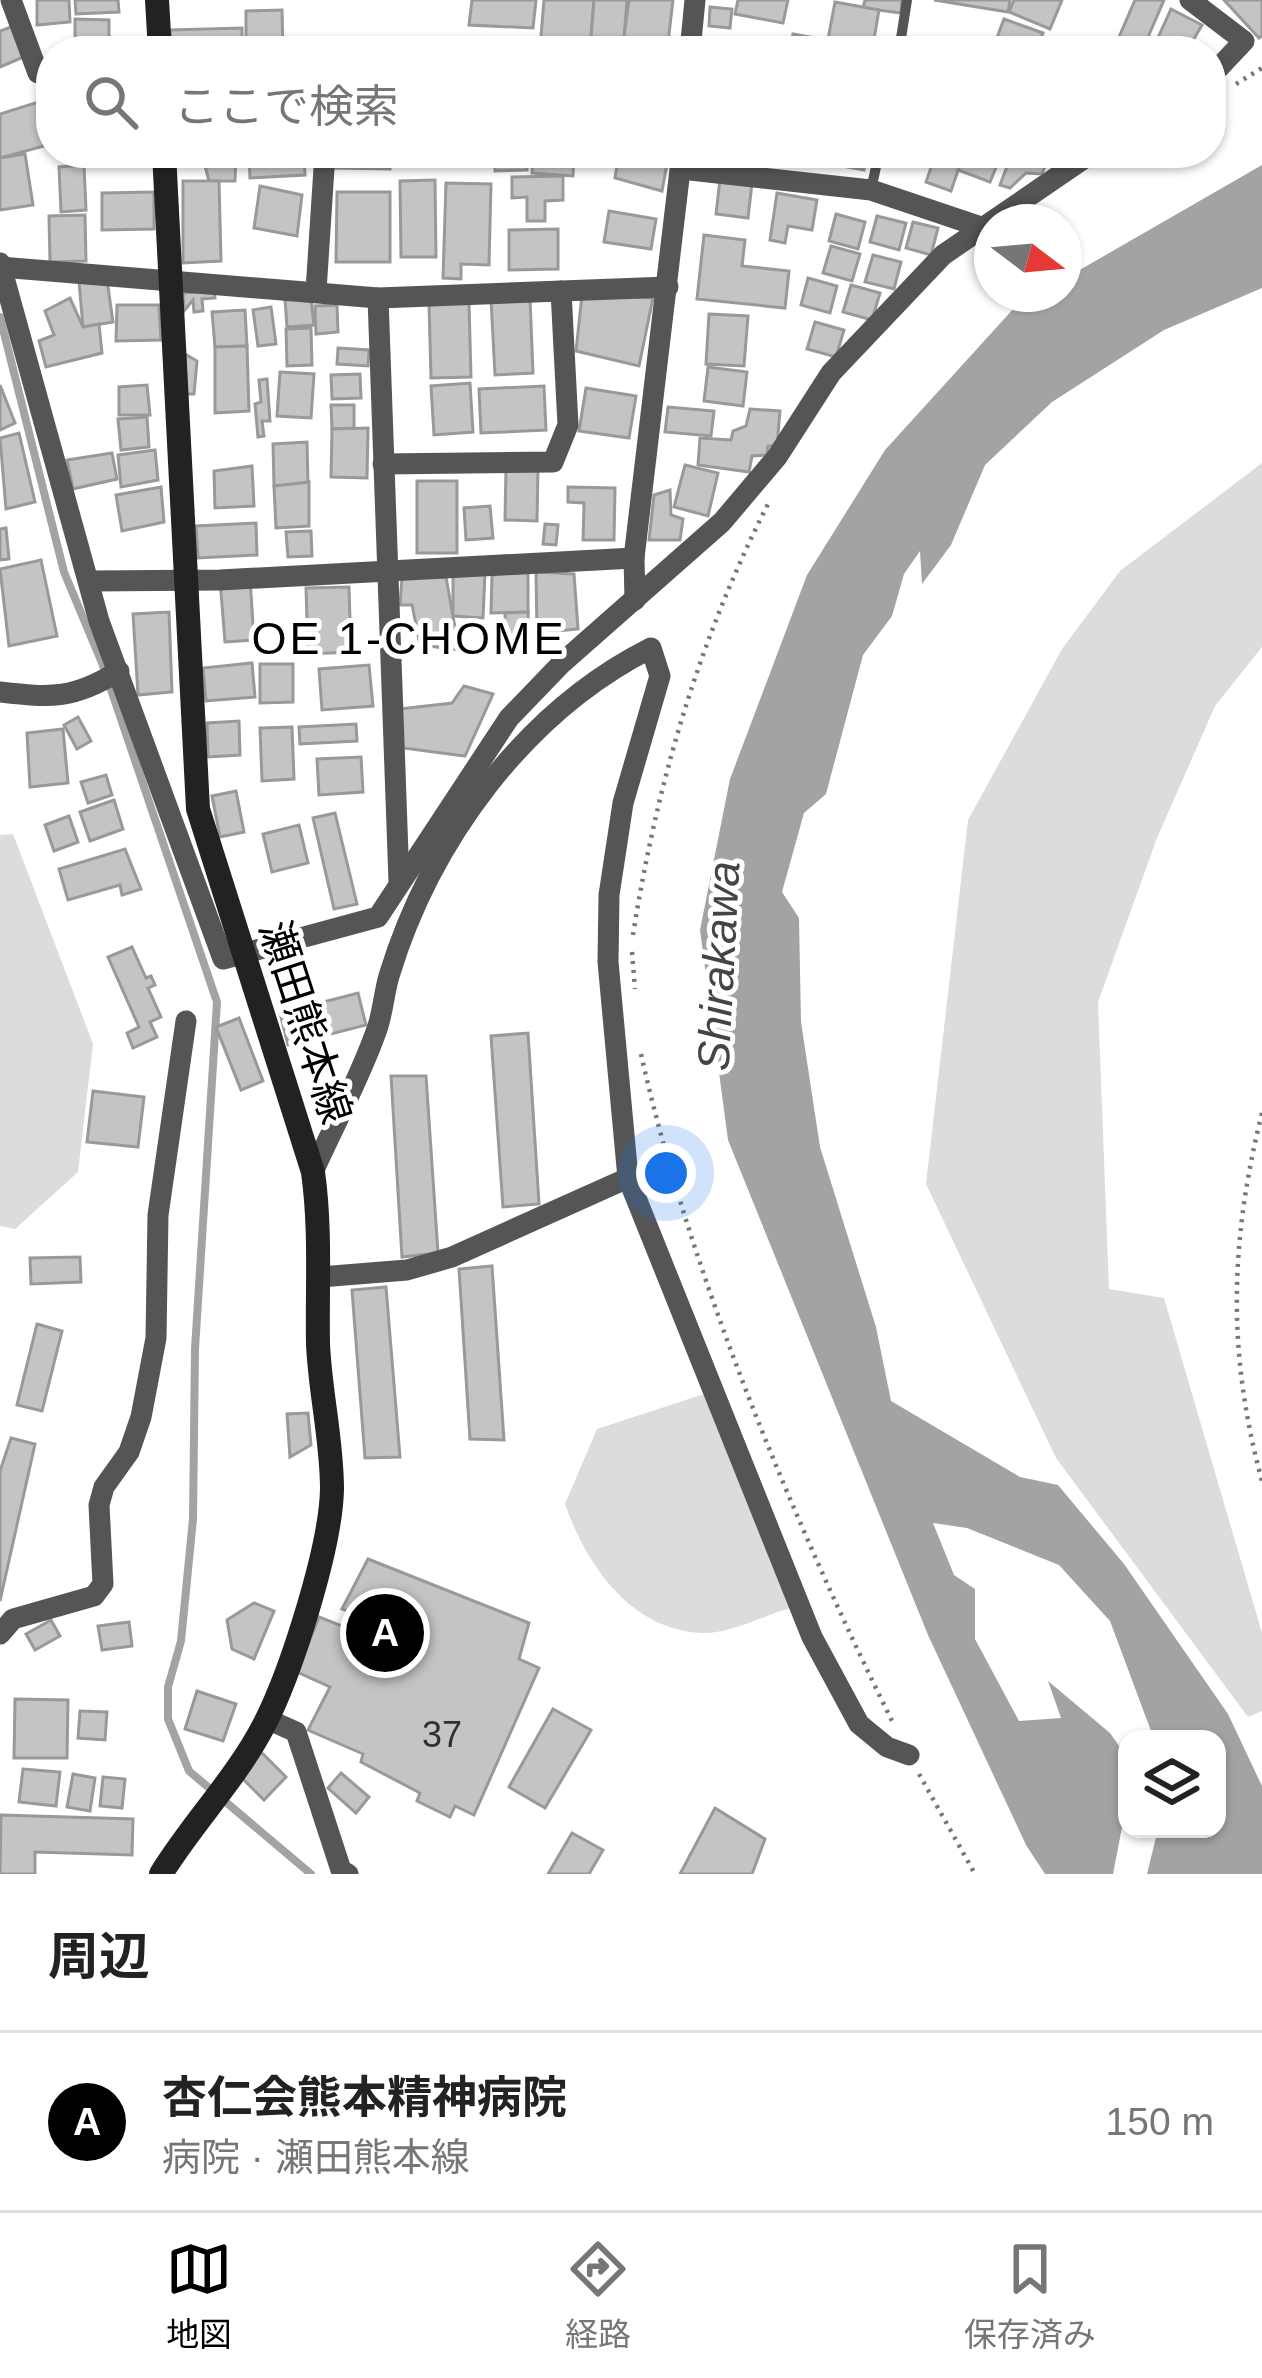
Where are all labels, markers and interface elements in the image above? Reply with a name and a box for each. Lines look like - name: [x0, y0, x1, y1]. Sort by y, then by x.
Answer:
- search box: [36, 36, 1226, 168]
- icon: search: [78, 69, 144, 135]
- text: ここで検索: [174, 81, 399, 132]
- north arrow: [974, 204, 1082, 312]
- district label: OE 1-CHOME: [251, 613, 567, 664]
- water label: Shirakawa: [688, 860, 749, 1072]
- street label: 瀬田熊本線: [251, 915, 360, 1129]
- your location: [636, 1143, 696, 1203]
- pin: A: [346, 1588, 424, 1678]
- house number: 37: [422, 1714, 462, 1755]
- map controls: [1118, 1730, 1226, 1838]
- button: layers: [1118, 1730, 1226, 1838]
- text: 周辺: [48, 1928, 150, 1985]
- text: 杏仁会熊本精神病院: [162, 2072, 567, 2123]
- text: A: [73, 2100, 101, 2143]
- text: 150 m: [1106, 2100, 1214, 2143]
- text: 病院 · 瀬田熊本線: [162, 2136, 470, 2179]
- tab: 地図: [166, 2236, 232, 2356]
- tab: 経路: [565, 2236, 631, 2356]
- tab: 保存済み: [964, 2236, 1096, 2356]

